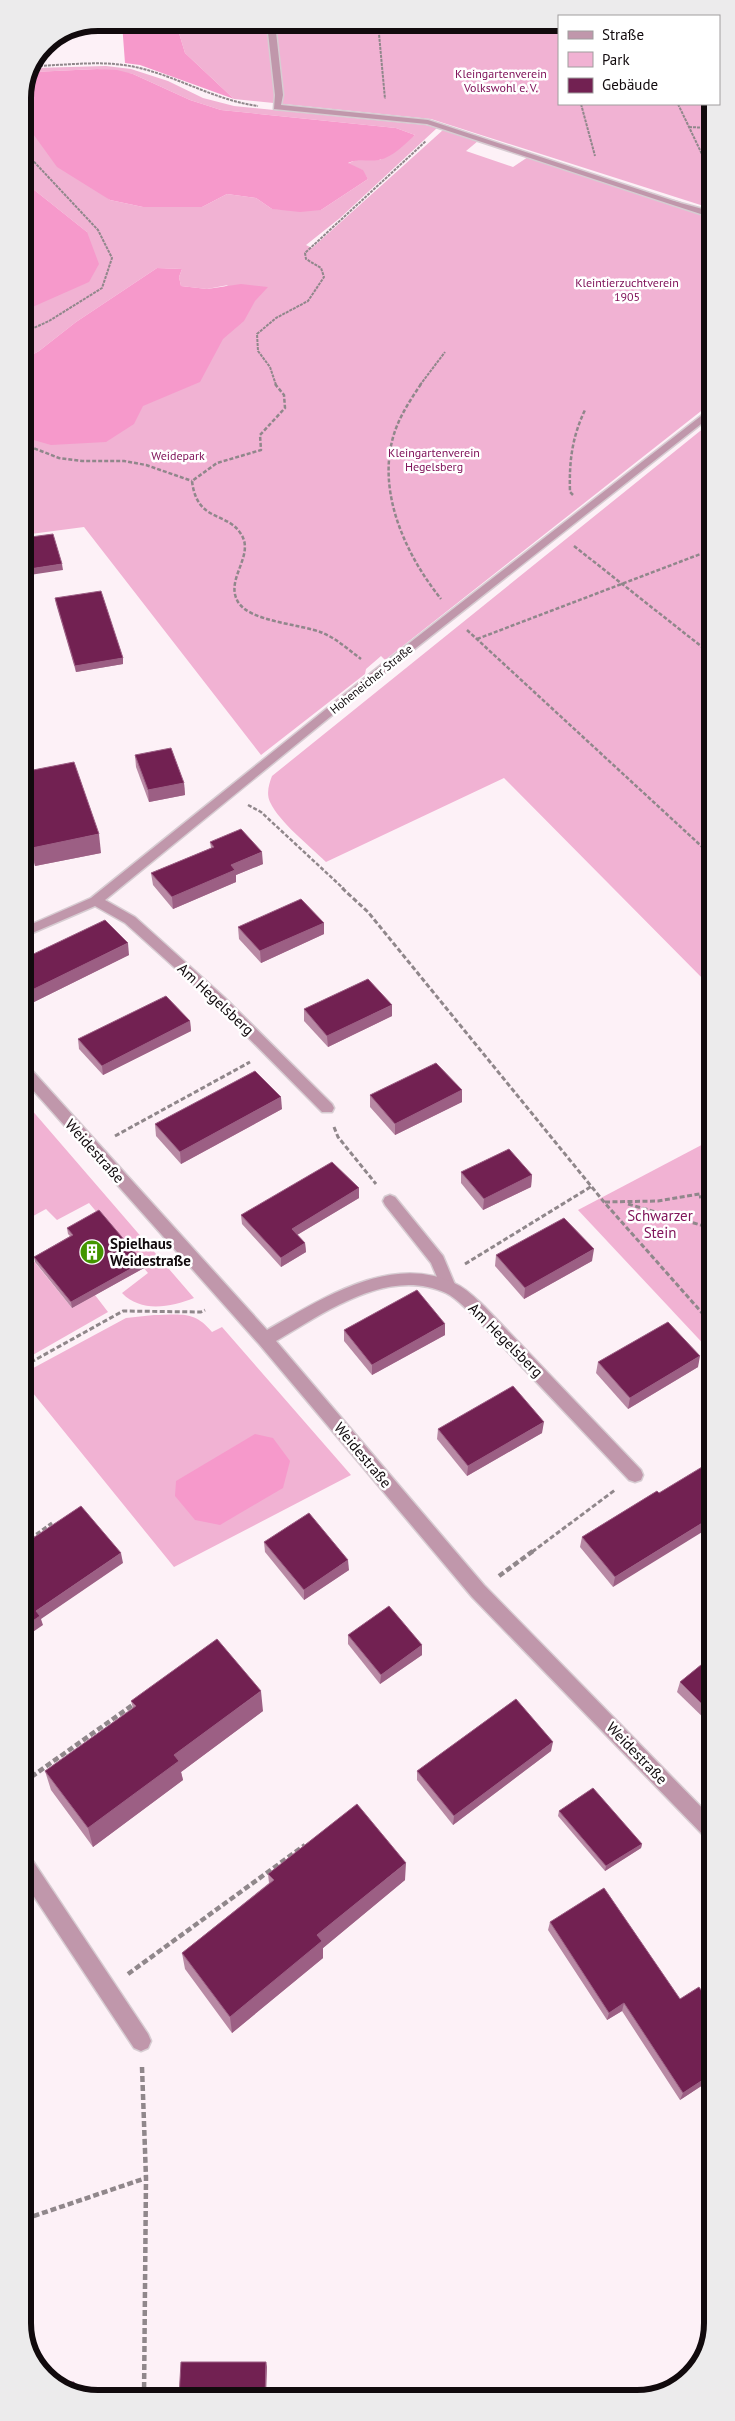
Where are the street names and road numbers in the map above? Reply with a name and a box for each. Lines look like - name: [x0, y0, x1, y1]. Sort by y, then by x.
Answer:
- street label: Hoheneicher Straße: [327, 641, 415, 717]
- street label: Am Hegelsberg: [174, 959, 258, 1039]
- street label: Weidestraße: [61, 1115, 129, 1187]
- street label: Am Hegelsberg: [465, 1299, 547, 1381]
- street label: Weidestraße: [330, 1418, 396, 1492]
- street label: Weidestraße: [603, 1718, 671, 1788]

